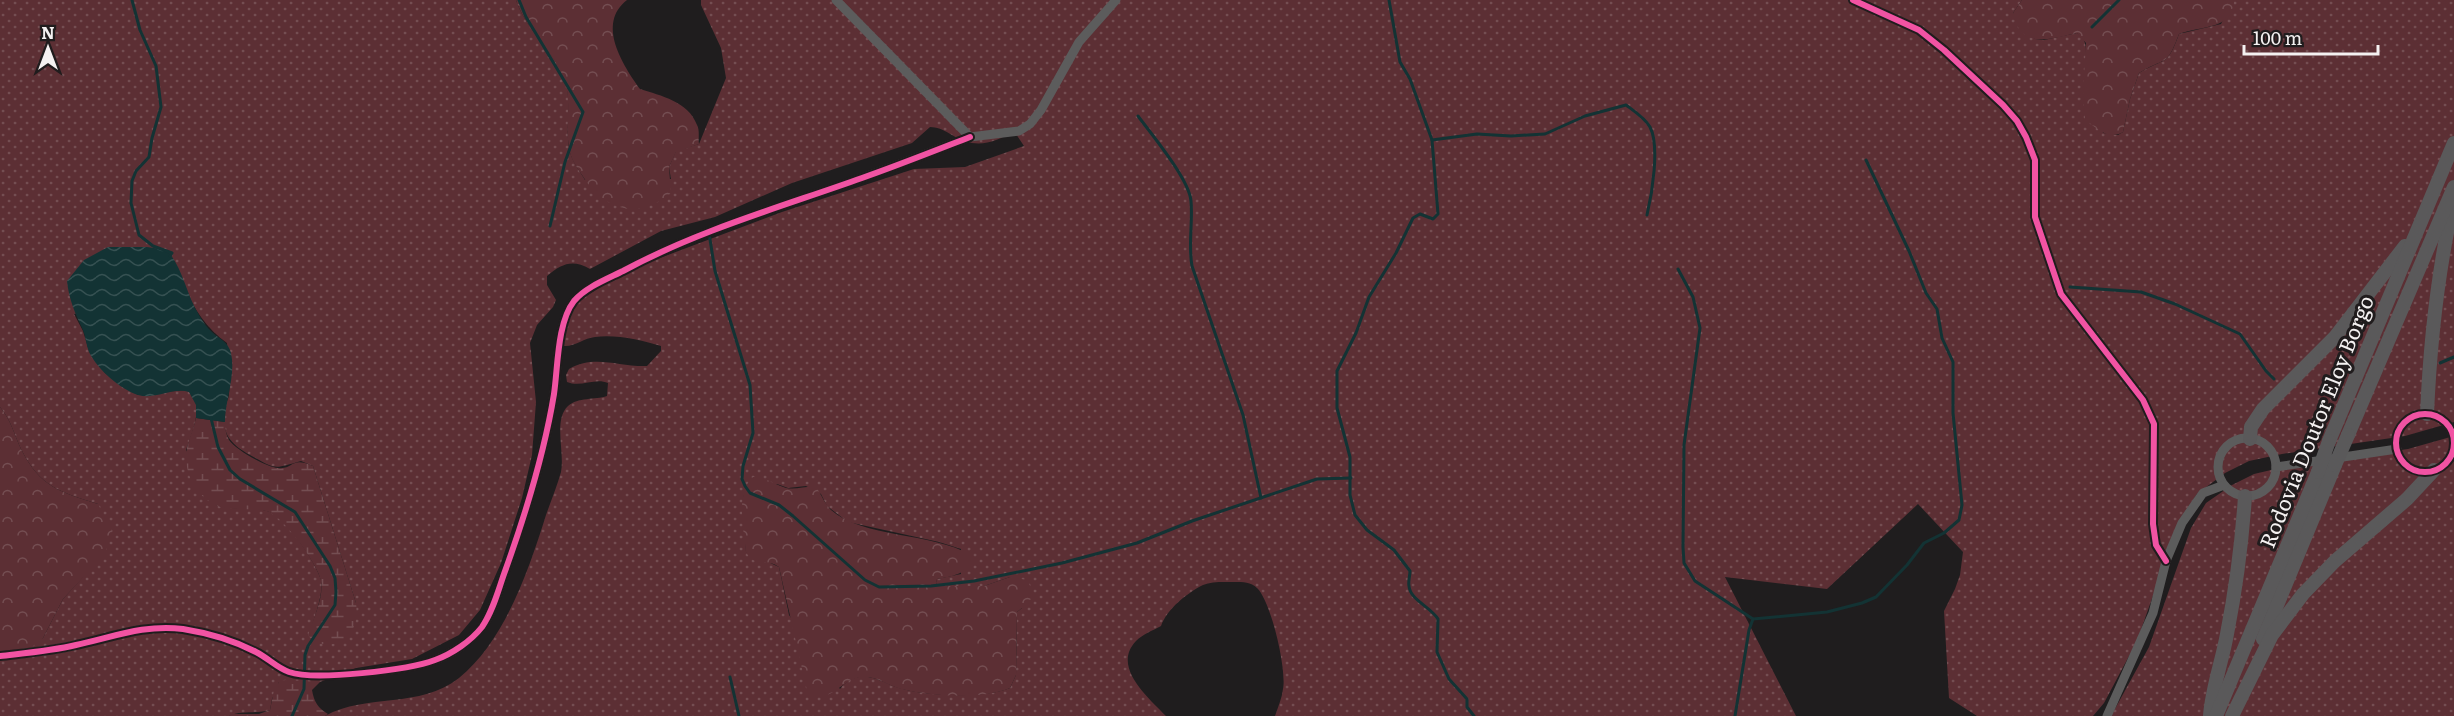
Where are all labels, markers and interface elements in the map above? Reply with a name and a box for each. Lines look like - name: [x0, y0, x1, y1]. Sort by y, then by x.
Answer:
- north arrow: [18, 18, 78, 78]
- scale bar: [2244, 18, 2378, 56]
- text: N: [41, 20, 55, 44]
- text: 100 m: [2253, 24, 2302, 51]
- street label: Rodovia Doutor Eloy Borgo: [2250, 290, 2380, 552]

